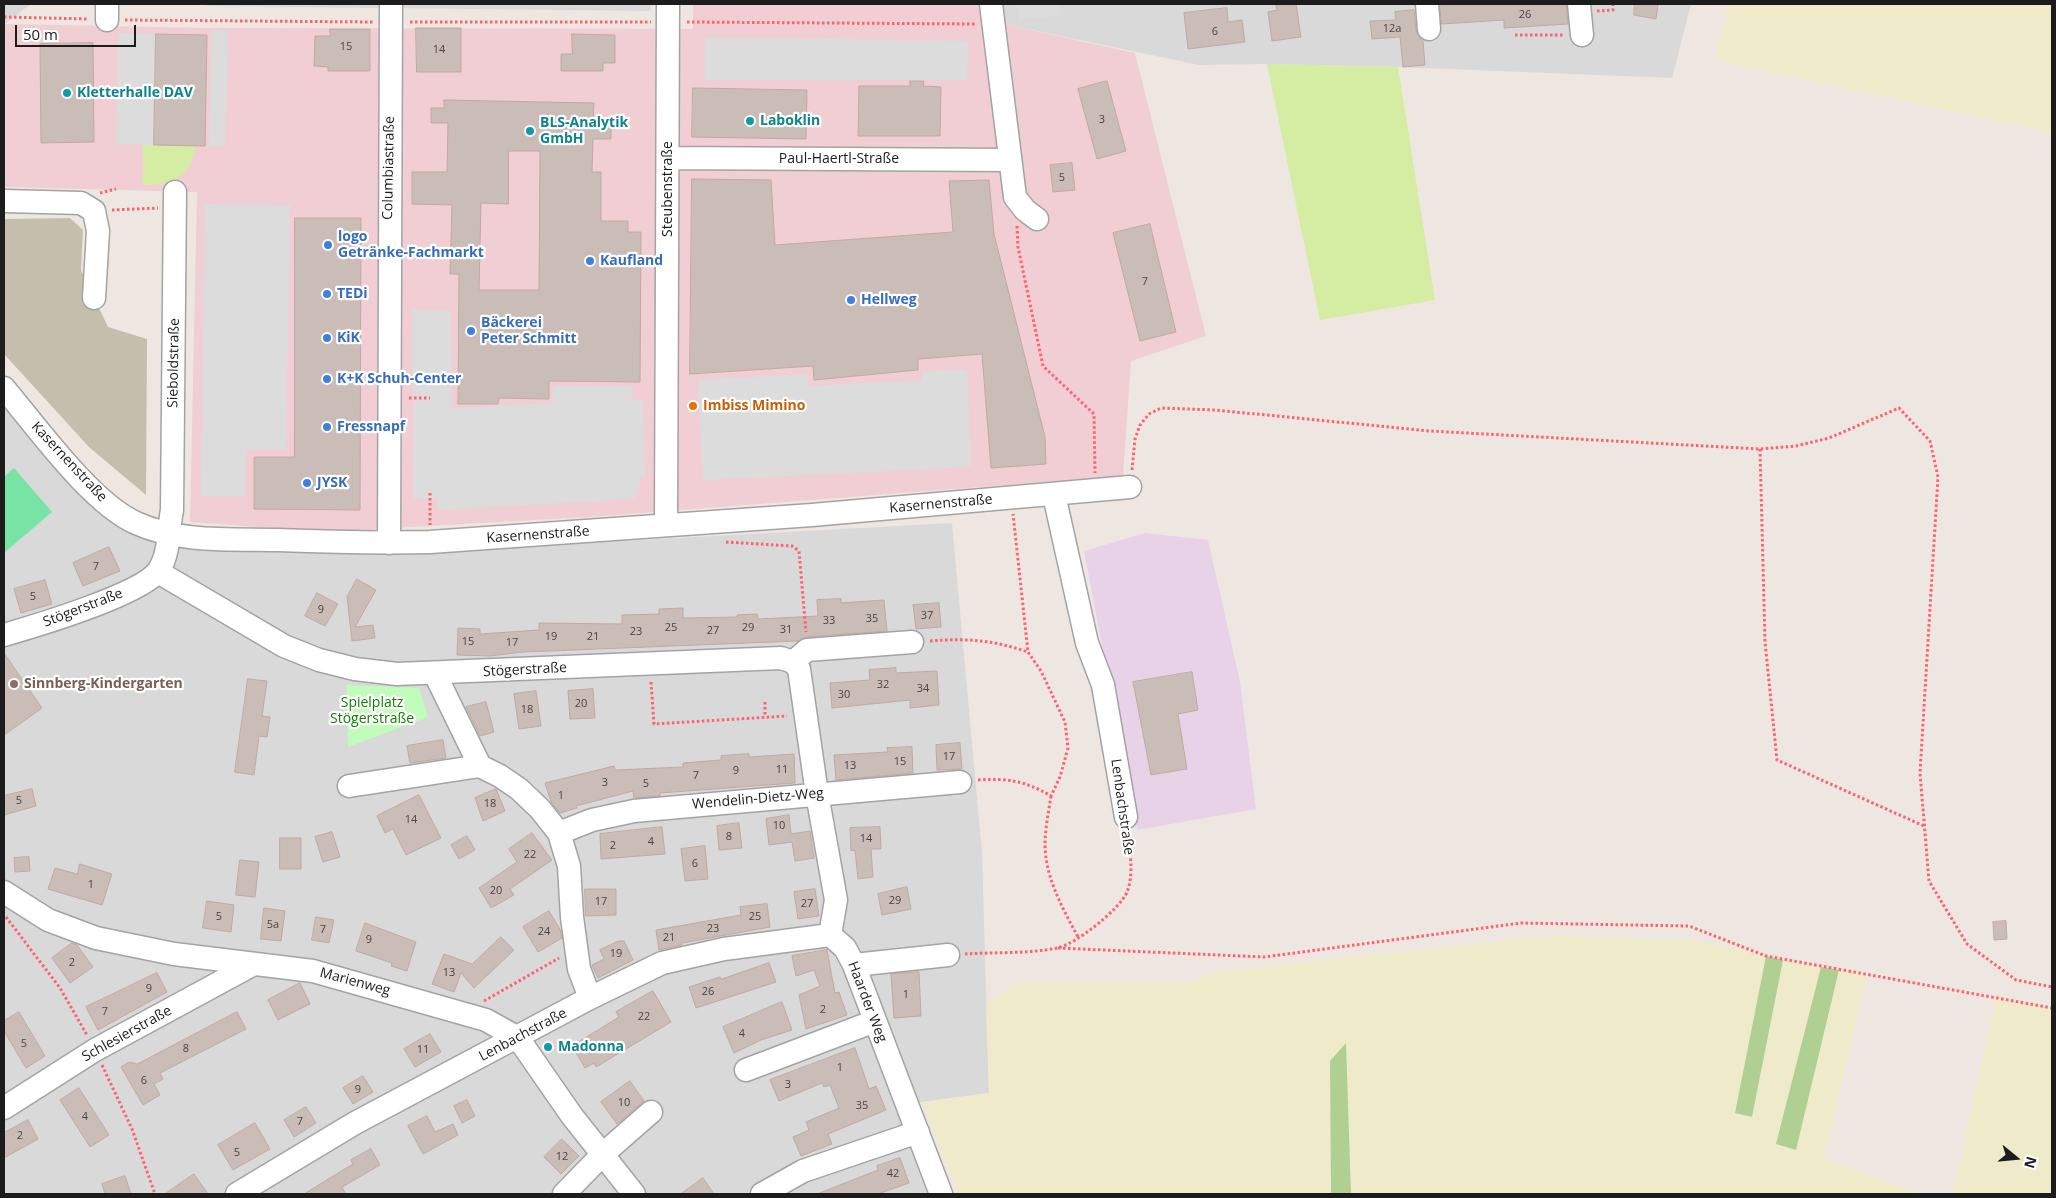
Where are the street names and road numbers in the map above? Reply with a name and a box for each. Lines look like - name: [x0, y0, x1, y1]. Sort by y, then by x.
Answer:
- street label: Columbiastraße: [380, 116, 398, 220]
- street label: Steubenstraße: [660, 141, 676, 237]
- street label: Paul-Haertl-Straße: [779, 151, 899, 167]
- street label: Sieboldstraße: [165, 318, 183, 408]
- street label: Kasernenstraße: [28, 418, 110, 506]
- street label: Kasernenstraße: [889, 491, 993, 517]
- street label: Kasernenstraße: [486, 523, 590, 547]
- street label: Stögerstraße: [41, 585, 125, 631]
- street label: Stögerstraße: [483, 659, 567, 681]
- street label: Lenbachstraße: [1107, 758, 1137, 856]
- street label: Wendelin-Dietz-Weg: [692, 785, 824, 813]
- street label: Haarder Weg: [844, 959, 890, 1045]
- street label: Marienweg: [318, 965, 392, 999]
- street label: Schlesierstraße: [79, 1002, 175, 1066]
- street label: Lenbachstraße: [476, 1005, 570, 1065]

